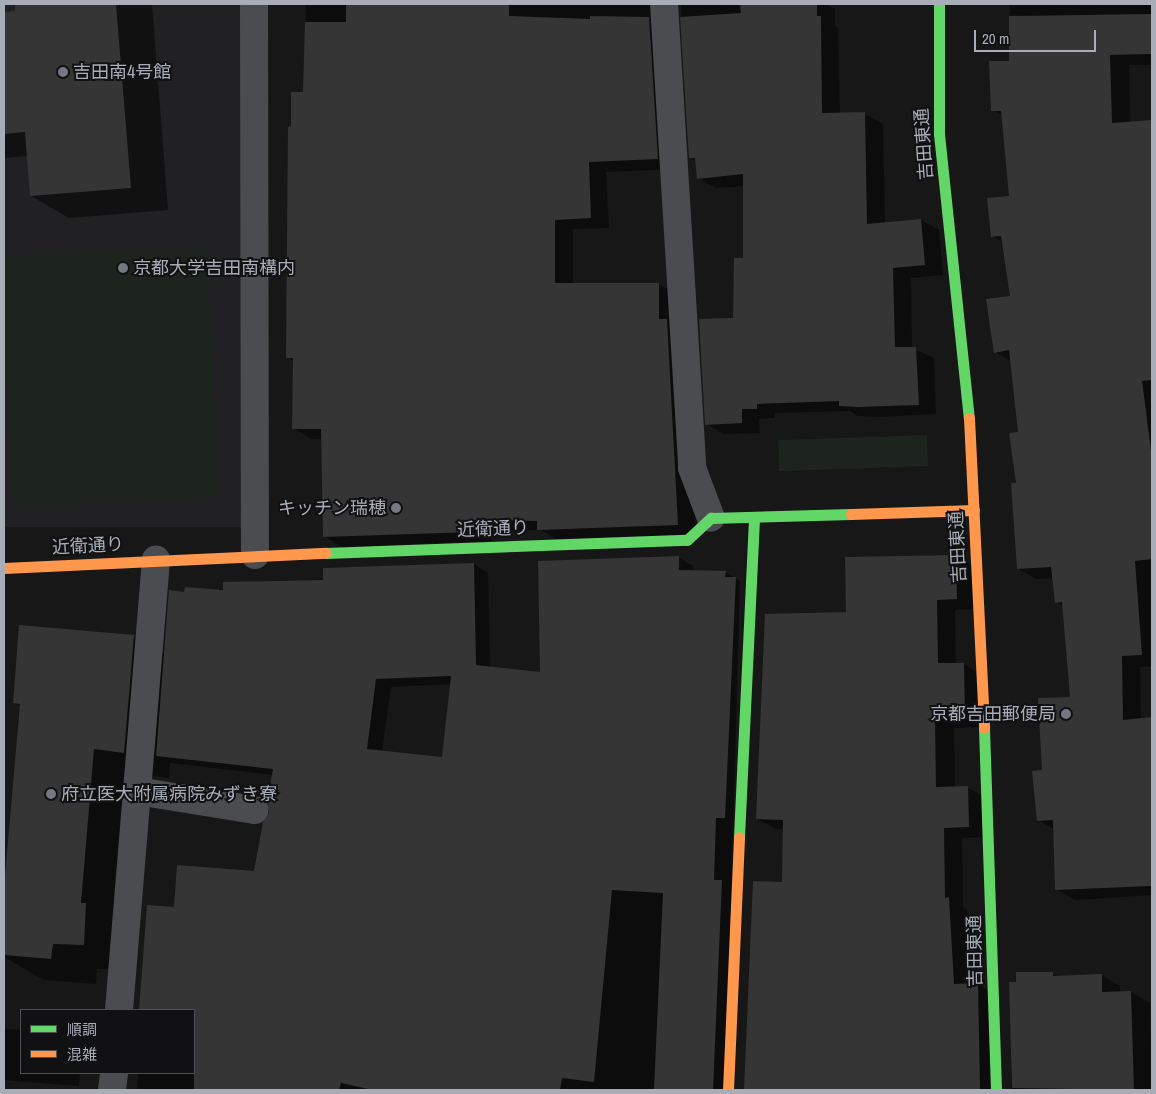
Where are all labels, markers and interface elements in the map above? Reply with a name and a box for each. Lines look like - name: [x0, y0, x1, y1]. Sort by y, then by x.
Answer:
- scale bar: [976, 20, 1098, 52]
- text: 20 m: [982, 28, 1009, 49]
- place label: 吉田南4号館: [73, 61, 171, 83]
- marker: 吉田南4号館: [57, 66, 69, 78]
- street label: 吉田東通: [911, 107, 937, 181]
- place label: 京都大学吉田南構内: [133, 257, 295, 279]
- marker: 京都大学吉田南構内: [117, 262, 129, 274]
- place label: キッチン瑞穂: [278, 497, 386, 519]
- marker: キッチン瑞穂: [390, 502, 402, 514]
- street label: 吉田東通: [945, 510, 971, 584]
- street label: 近衛通り: [457, 517, 529, 541]
- street label: 近衛通り: [51, 533, 125, 559]
- place label: 京都吉田郵便局: [930, 703, 1056, 725]
- marker: 京都吉田郵便局: [1060, 708, 1072, 720]
- place label: 府立医大附属病院みずき寮: [61, 783, 277, 805]
- marker: 府立医大附属病院みずき寮: [45, 788, 57, 800]
- street label: 吉田東通: [964, 915, 986, 987]
- legend: [20, 1009, 195, 1074]
- text: 順調: [67, 1019, 97, 1040]
- text: 混雑: [67, 1044, 97, 1065]

